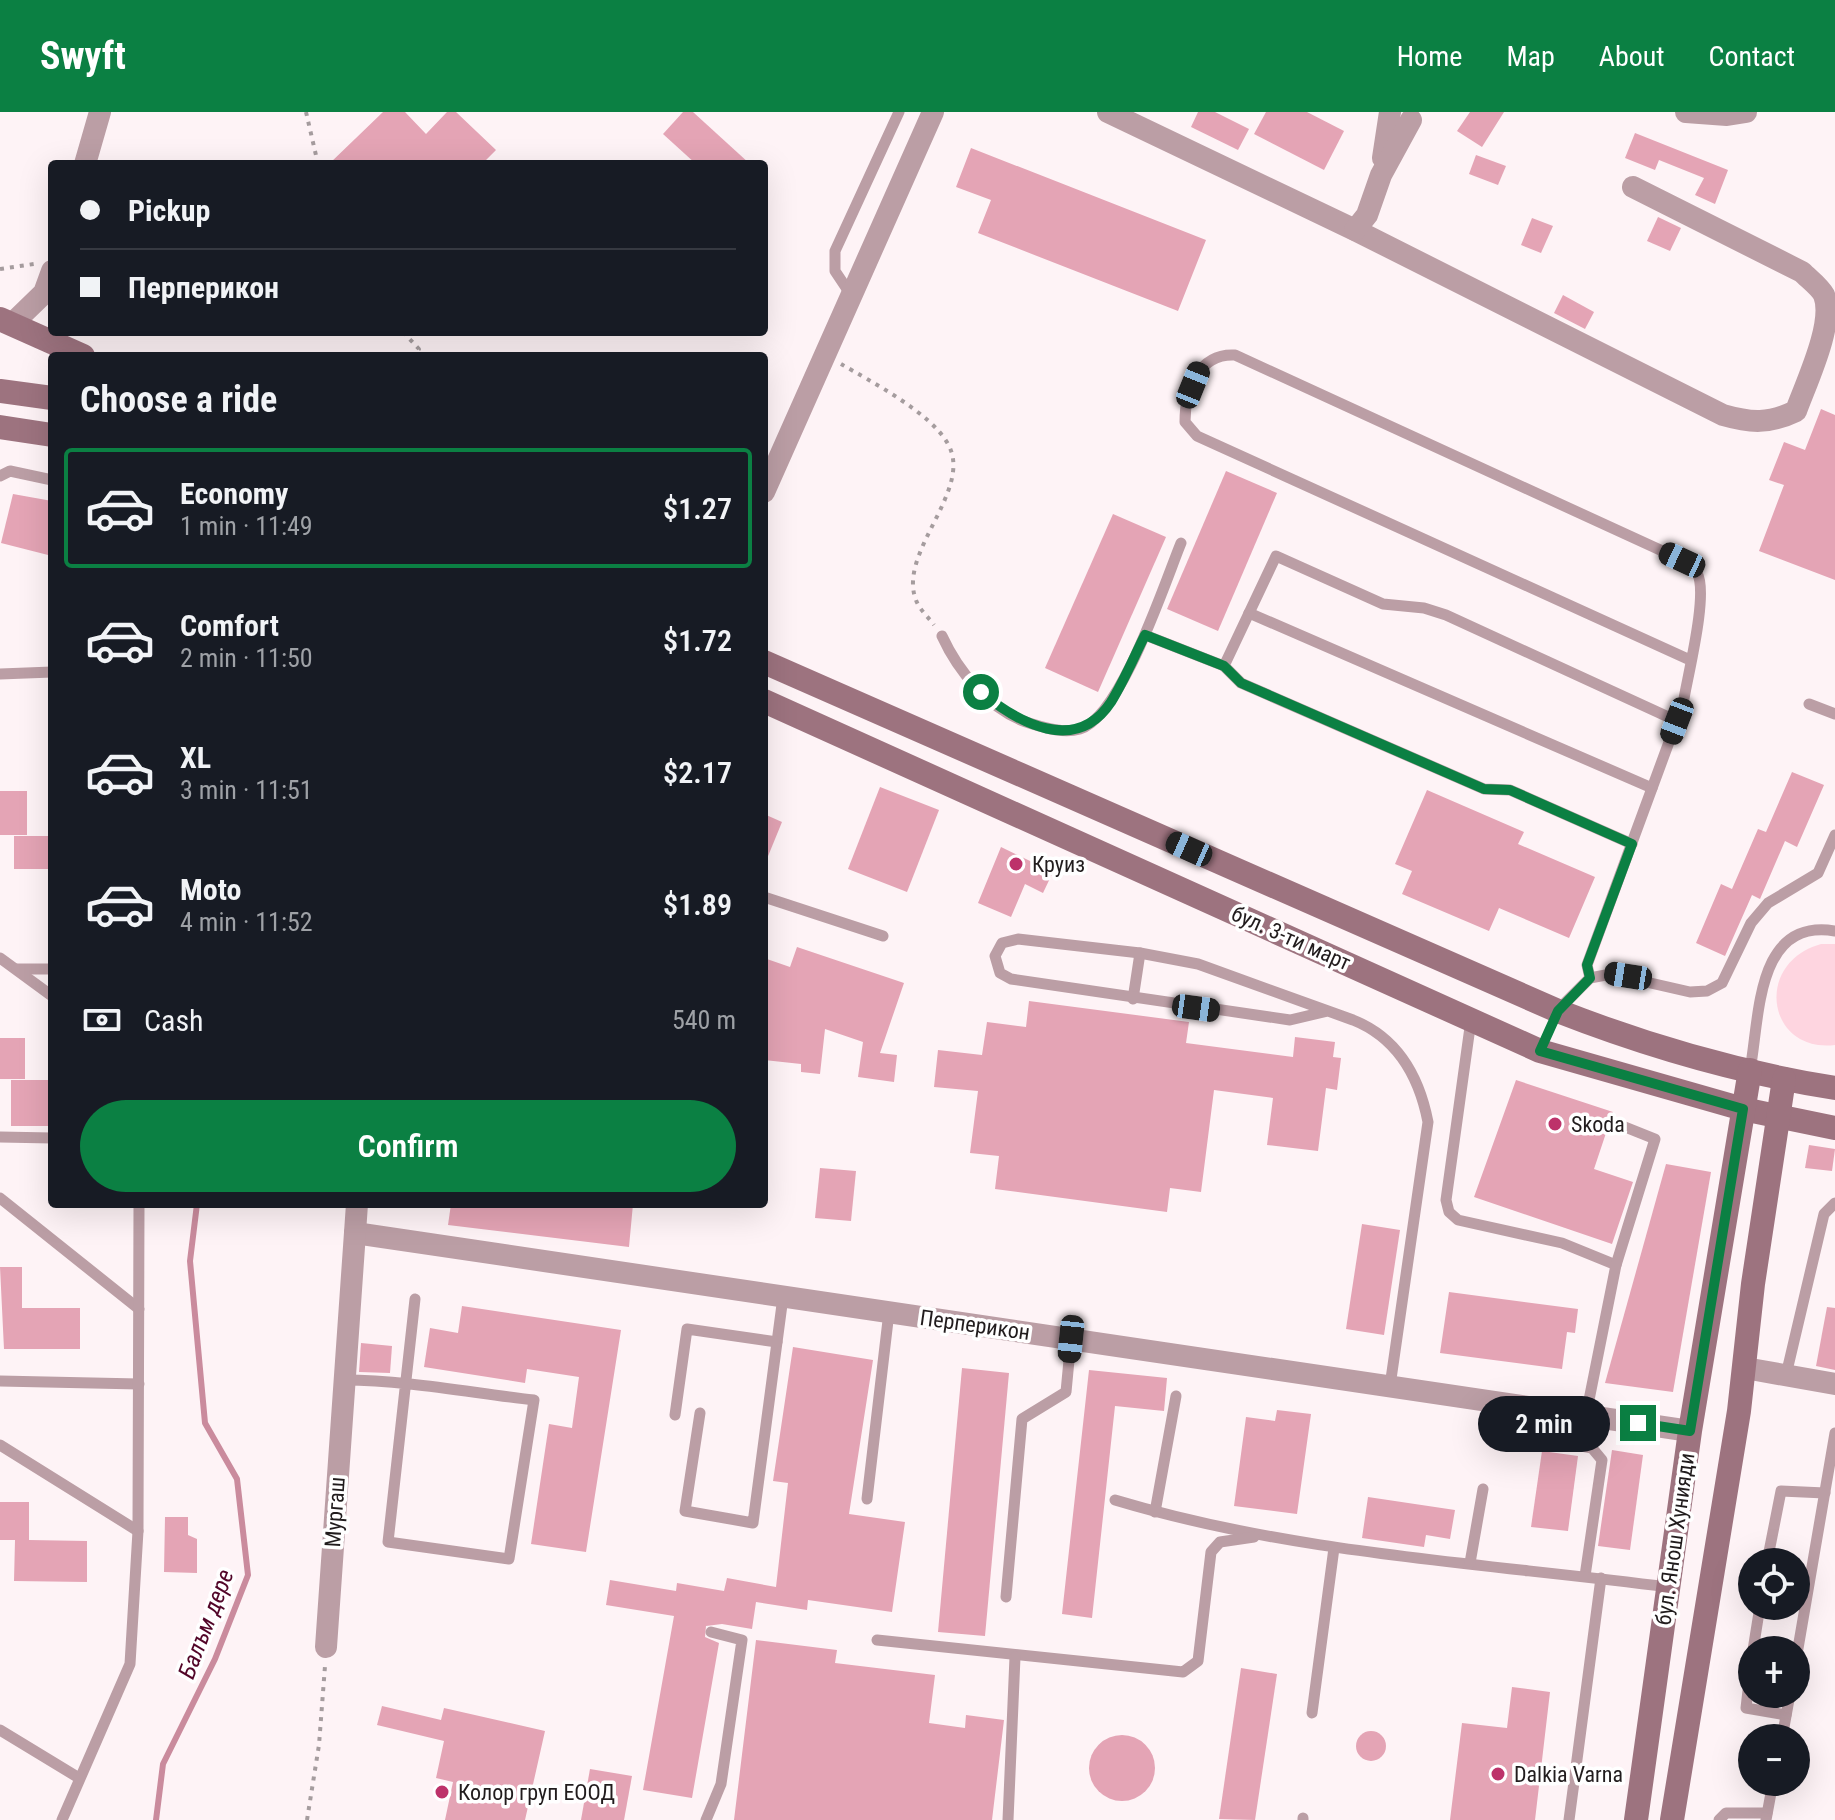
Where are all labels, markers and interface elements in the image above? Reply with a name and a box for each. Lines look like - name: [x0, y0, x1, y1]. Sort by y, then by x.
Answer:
- text: Swyft: [40, 34, 126, 78]
- text: Home: [1397, 40, 1462, 73]
- text: Map: [1506, 40, 1555, 73]
- text: About: [1599, 40, 1665, 73]
- text: Contact: [1709, 40, 1795, 73]
- text: Pickup: [128, 193, 210, 228]
- text: Перперикон: [128, 270, 279, 305]
- car: [1173, 358, 1213, 412]
- text: Choose a ride: [80, 379, 277, 421]
- icon: car: [84, 472, 156, 544]
- text: Economy: [180, 476, 288, 511]
- text: $1.27: [663, 491, 732, 526]
- text: 1 min · 11:49: [180, 511, 313, 541]
- car: [1655, 539, 1709, 581]
- icon: car: [84, 604, 156, 676]
- text: Comfort: [180, 608, 279, 643]
- text: $1.72: [663, 623, 732, 658]
- text: 2 min · 11:50: [180, 643, 313, 673]
- route start: [963, 674, 999, 710]
- car: [1657, 694, 1697, 748]
- icon: car: [84, 736, 156, 808]
- text: XL: [180, 740, 211, 775]
- text: $2.17: [663, 755, 732, 790]
- text: 3 min · 11:51: [180, 775, 313, 805]
- car: [1162, 828, 1216, 870]
- place label: Круиз: [1032, 852, 1085, 877]
- marker: Круиз: [1007, 855, 1025, 873]
- icon: car: [84, 868, 156, 940]
- text: Moto: [180, 872, 241, 907]
- text: $1.89: [663, 887, 732, 922]
- street label: бул. 3-ти март: [1228, 901, 1354, 975]
- text: 4 min · 11:52: [180, 907, 313, 937]
- car: [1602, 960, 1654, 992]
- car: [1171, 993, 1221, 1023]
- icon: cash: [80, 998, 124, 1042]
- text: Cash: [144, 1003, 204, 1038]
- text: 540 m: [672, 1005, 736, 1035]
- button: Confirm: [80, 1100, 736, 1192]
- place label: Skoda: [1571, 1112, 1625, 1137]
- marker: Skoda: [1546, 1115, 1564, 1133]
- street label: Перперикон: [918, 1305, 1032, 1345]
- car: [1057, 1314, 1085, 1364]
- callout: 2 min: [1478, 1395, 1610, 1451]
- route end: [1620, 1405, 1656, 1441]
- text: 2 min: [1515, 1409, 1573, 1439]
- street label: бул. Янош Хунияди: [1651, 1451, 1699, 1627]
- street label: Мургаш: [320, 1476, 350, 1548]
- map controls: [1738, 1548, 1810, 1796]
- button: locate: [1738, 1548, 1810, 1620]
- water label: Балъм дере: [172, 1565, 240, 1683]
- button: +: [1738, 1636, 1810, 1708]
- button: −: [1738, 1724, 1810, 1796]
- place label: Dalkia Varna: [1514, 1762, 1623, 1787]
- marker: Dalkia Varna: [1489, 1765, 1507, 1783]
- place label: Колор груп ЕООД: [458, 1780, 615, 1805]
- marker: Колор груп ЕООД: [433, 1783, 451, 1801]

